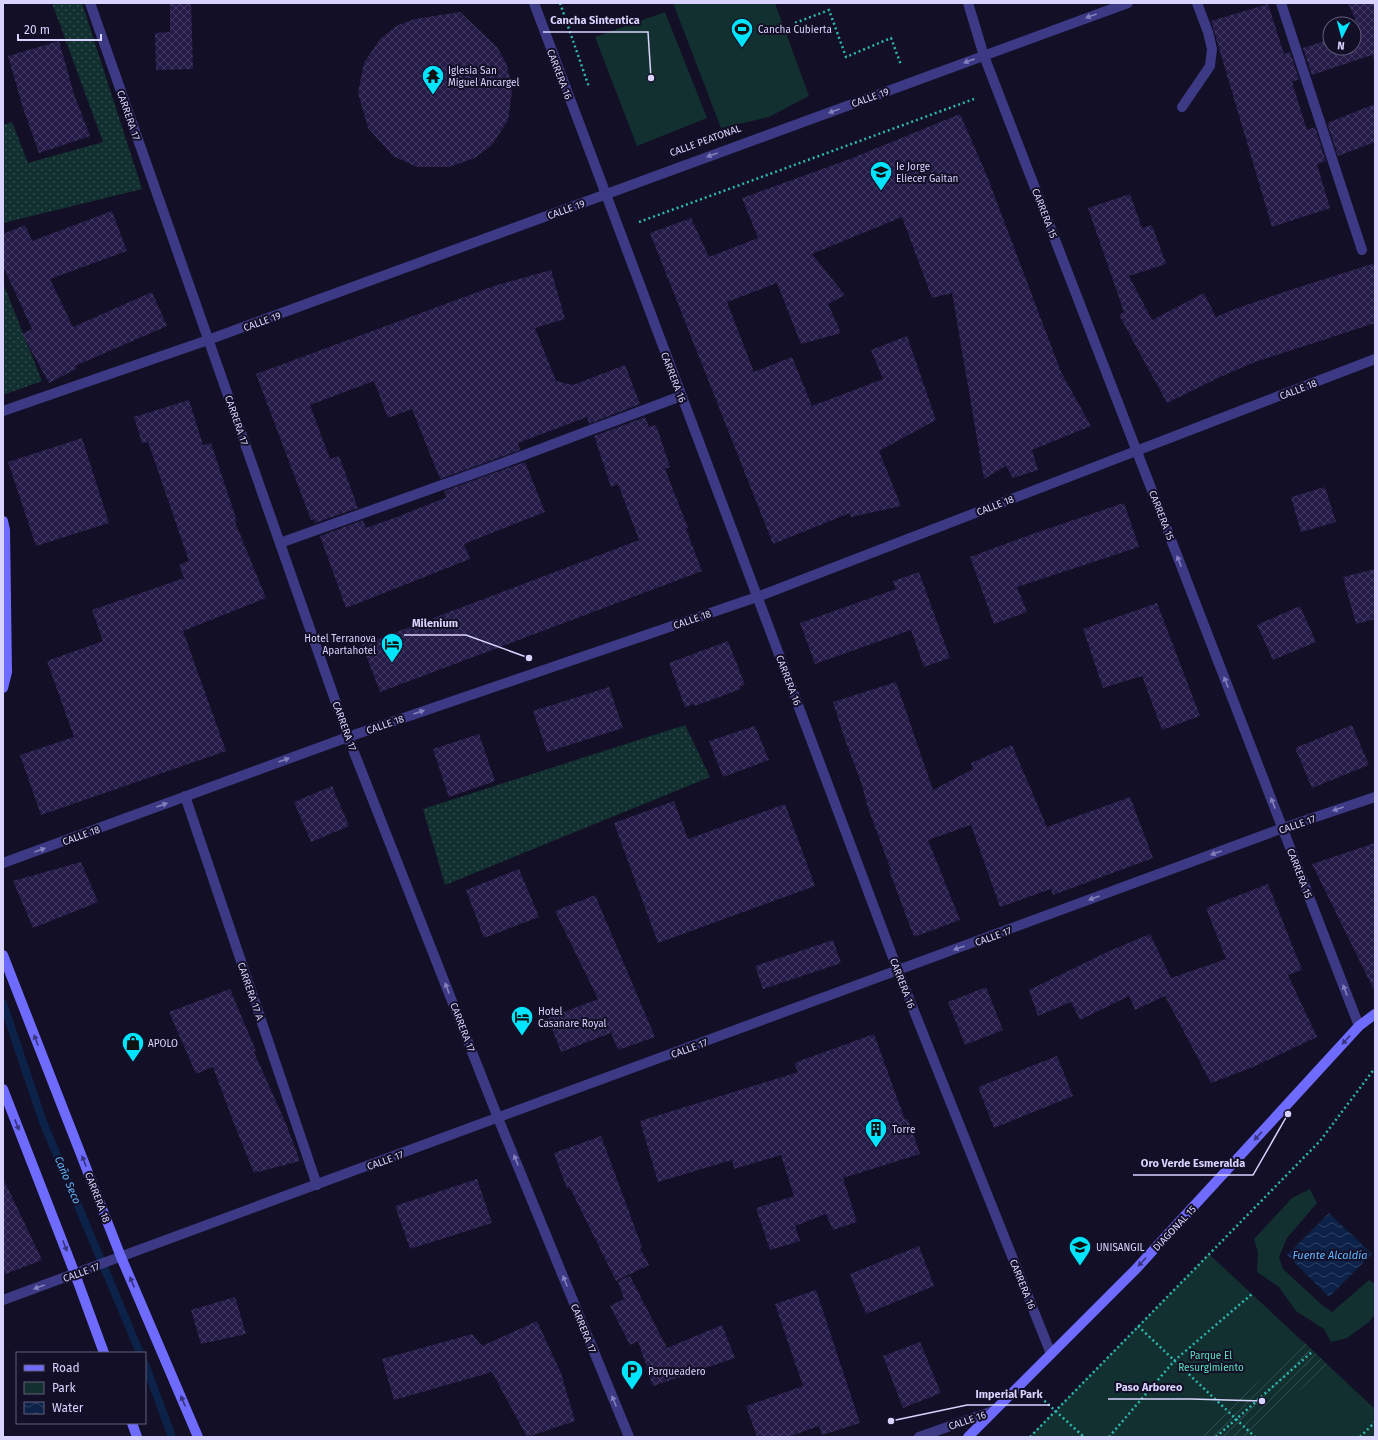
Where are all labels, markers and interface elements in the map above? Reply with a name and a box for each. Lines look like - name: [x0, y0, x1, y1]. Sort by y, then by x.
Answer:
- callout: Cancha Sintentica: [543, 9, 648, 32]
- text: Cancha Sintentica: [550, 14, 640, 27]
- one-way arrow: [1084, 14, 1096, 20]
- scale bar: [18, 16, 101, 42]
- sports icon: Cancha Cubierta: [729, 16, 755, 49]
- north arrow: [1322, 16, 1362, 56]
- text: 20 m: [24, 23, 50, 37]
- place label: Cancha Cubierta: [758, 24, 832, 36]
- text: N: [1337, 39, 1345, 52]
- street label: CARRERA 16: [544, 48, 574, 101]
- one-way arrow: [962, 58, 974, 64]
- temple icon: Iglesia San Miguel Ancargel: [420, 63, 446, 96]
- place label: Iglesia San Miguel Ancargel: [448, 65, 519, 89]
- street label: CALLE 19: [850, 86, 891, 110]
- street label: CARRERA 17: [114, 89, 142, 142]
- one-way arrow: [827, 108, 839, 114]
- street label: CALLE PEATONAL: [668, 122, 743, 159]
- one-way arrow: [705, 153, 717, 159]
- school or university icon: Ie Jorge Eliecer Gaitan: [868, 159, 894, 192]
- place label: Ie Jorge Eliecer Gaitan: [896, 161, 958, 185]
- street label: CARRERA 15: [1029, 187, 1059, 240]
- street label: CALLE 19: [546, 198, 587, 222]
- street label: CALLE 19: [242, 310, 283, 334]
- street label: CARRERA 16: [658, 351, 688, 404]
- street label: CALLE 18: [1278, 377, 1319, 403]
- street label: CARRERA 17: [222, 394, 250, 447]
- street label: CARRERA 15: [1146, 489, 1176, 542]
- street label: CALLE 18: [975, 493, 1016, 519]
- one-way arrow: [1176, 554, 1182, 566]
- street label: CALLE 18: [672, 608, 713, 632]
- callout: Milenium: [404, 612, 466, 635]
- text: Milenium: [412, 617, 458, 630]
- hotel icon: Hotel Terranova Apartahotel: [379, 631, 405, 664]
- place label: Hotel Terranova Apartahotel: [304, 633, 376, 657]
- street label: CARRERA 16: [773, 654, 803, 707]
- one-way arrow: [1223, 675, 1229, 687]
- street label: CARRERA 17: [330, 700, 359, 753]
- one-way arrow: [414, 709, 426, 715]
- street label: CALLE 18: [365, 713, 406, 737]
- one-way arrow: [278, 757, 290, 763]
- one-way arrow: [1270, 797, 1276, 809]
- one-way arrow: [156, 802, 168, 808]
- one-way arrow: [1332, 807, 1344, 813]
- street label: CALLE 17: [1277, 813, 1318, 837]
- street label: CALLE 18: [61, 823, 102, 848]
- one-way arrow: [34, 846, 46, 852]
- street label: CARRERA 15: [1284, 847, 1314, 900]
- one-way arrow: [1209, 851, 1221, 857]
- one-way arrow: [1087, 896, 1099, 902]
- street label: CALLE 17: [973, 925, 1014, 949]
- one-way arrow: [952, 946, 964, 952]
- street label: CARRERA 16: [887, 957, 917, 1010]
- street label: CARRERA 17 A: [235, 961, 266, 1022]
- one-way arrow: [444, 982, 450, 993]
- one-way arrow: [1342, 983, 1348, 995]
- street label: CARRERA 17: [447, 1001, 477, 1054]
- hotel icon: Hotel Casanare Royal: [509, 1004, 535, 1037]
- place label: Hotel Casanare Royal: [538, 1006, 607, 1030]
- shop icon: APOLO: [120, 1030, 146, 1063]
- one-way arrow: [33, 1033, 39, 1045]
- one-way arrow: [1342, 1035, 1351, 1045]
- street label: CALLE 17: [669, 1037, 710, 1061]
- place label: APOLO: [148, 1038, 178, 1050]
- building icon: Torre: [863, 1116, 889, 1149]
- one-way arrow: [15, 1120, 21, 1132]
- place label: Torre: [892, 1124, 915, 1136]
- one-way arrow: [1254, 1131, 1263, 1141]
- street label: CALLE 17: [365, 1149, 406, 1173]
- callout: Oro Verde Esmeralda: [1133, 1152, 1253, 1175]
- water label: Caño Seco: [52, 1154, 83, 1206]
- one-way arrow: [80, 1154, 86, 1166]
- one-way arrow: [512, 1154, 518, 1166]
- text: Oro Verde Esmeralda: [1141, 1157, 1245, 1170]
- street label: CARRERA 18: [82, 1170, 112, 1225]
- street label: DIAGONAL 15: [1151, 1203, 1199, 1254]
- school or university icon: UNISANGIL: [1067, 1234, 1093, 1267]
- one-way arrow: [62, 1241, 68, 1253]
- place label: UNISANGIL: [1096, 1242, 1145, 1254]
- water label: Fuente Alcaldía: [1292, 1249, 1368, 1262]
- street label: CARRERA 16: [1007, 1258, 1038, 1311]
- one-way arrow: [1138, 1258, 1147, 1267]
- street label: CALLE 17: [61, 1261, 102, 1285]
- one-way arrow: [128, 1275, 134, 1287]
- one-way arrow: [562, 1275, 568, 1286]
- one-way arrow: [33, 1285, 45, 1291]
- street label: CARRERA 17: [568, 1302, 599, 1355]
- park label: Parque El Resurgimiento: [1178, 1350, 1244, 1374]
- legend: [16, 1352, 146, 1424]
- parking icon: Parqueadero: [619, 1358, 645, 1391]
- text: Road: [52, 1361, 80, 1375]
- place label: Parqueadero: [648, 1366, 706, 1378]
- callout: Paso Arboreo: [1108, 1376, 1191, 1399]
- text: Park: [52, 1381, 76, 1395]
- text: Paso Arboreo: [1116, 1381, 1183, 1394]
- callout: Imperial Park: [967, 1382, 1050, 1405]
- text: Imperial Park: [975, 1388, 1043, 1401]
- one-way arrow: [611, 1394, 617, 1406]
- one-way arrow: [179, 1395, 185, 1407]
- text: Water: [52, 1401, 84, 1415]
- street label: CALLE 16: [947, 1409, 988, 1433]

